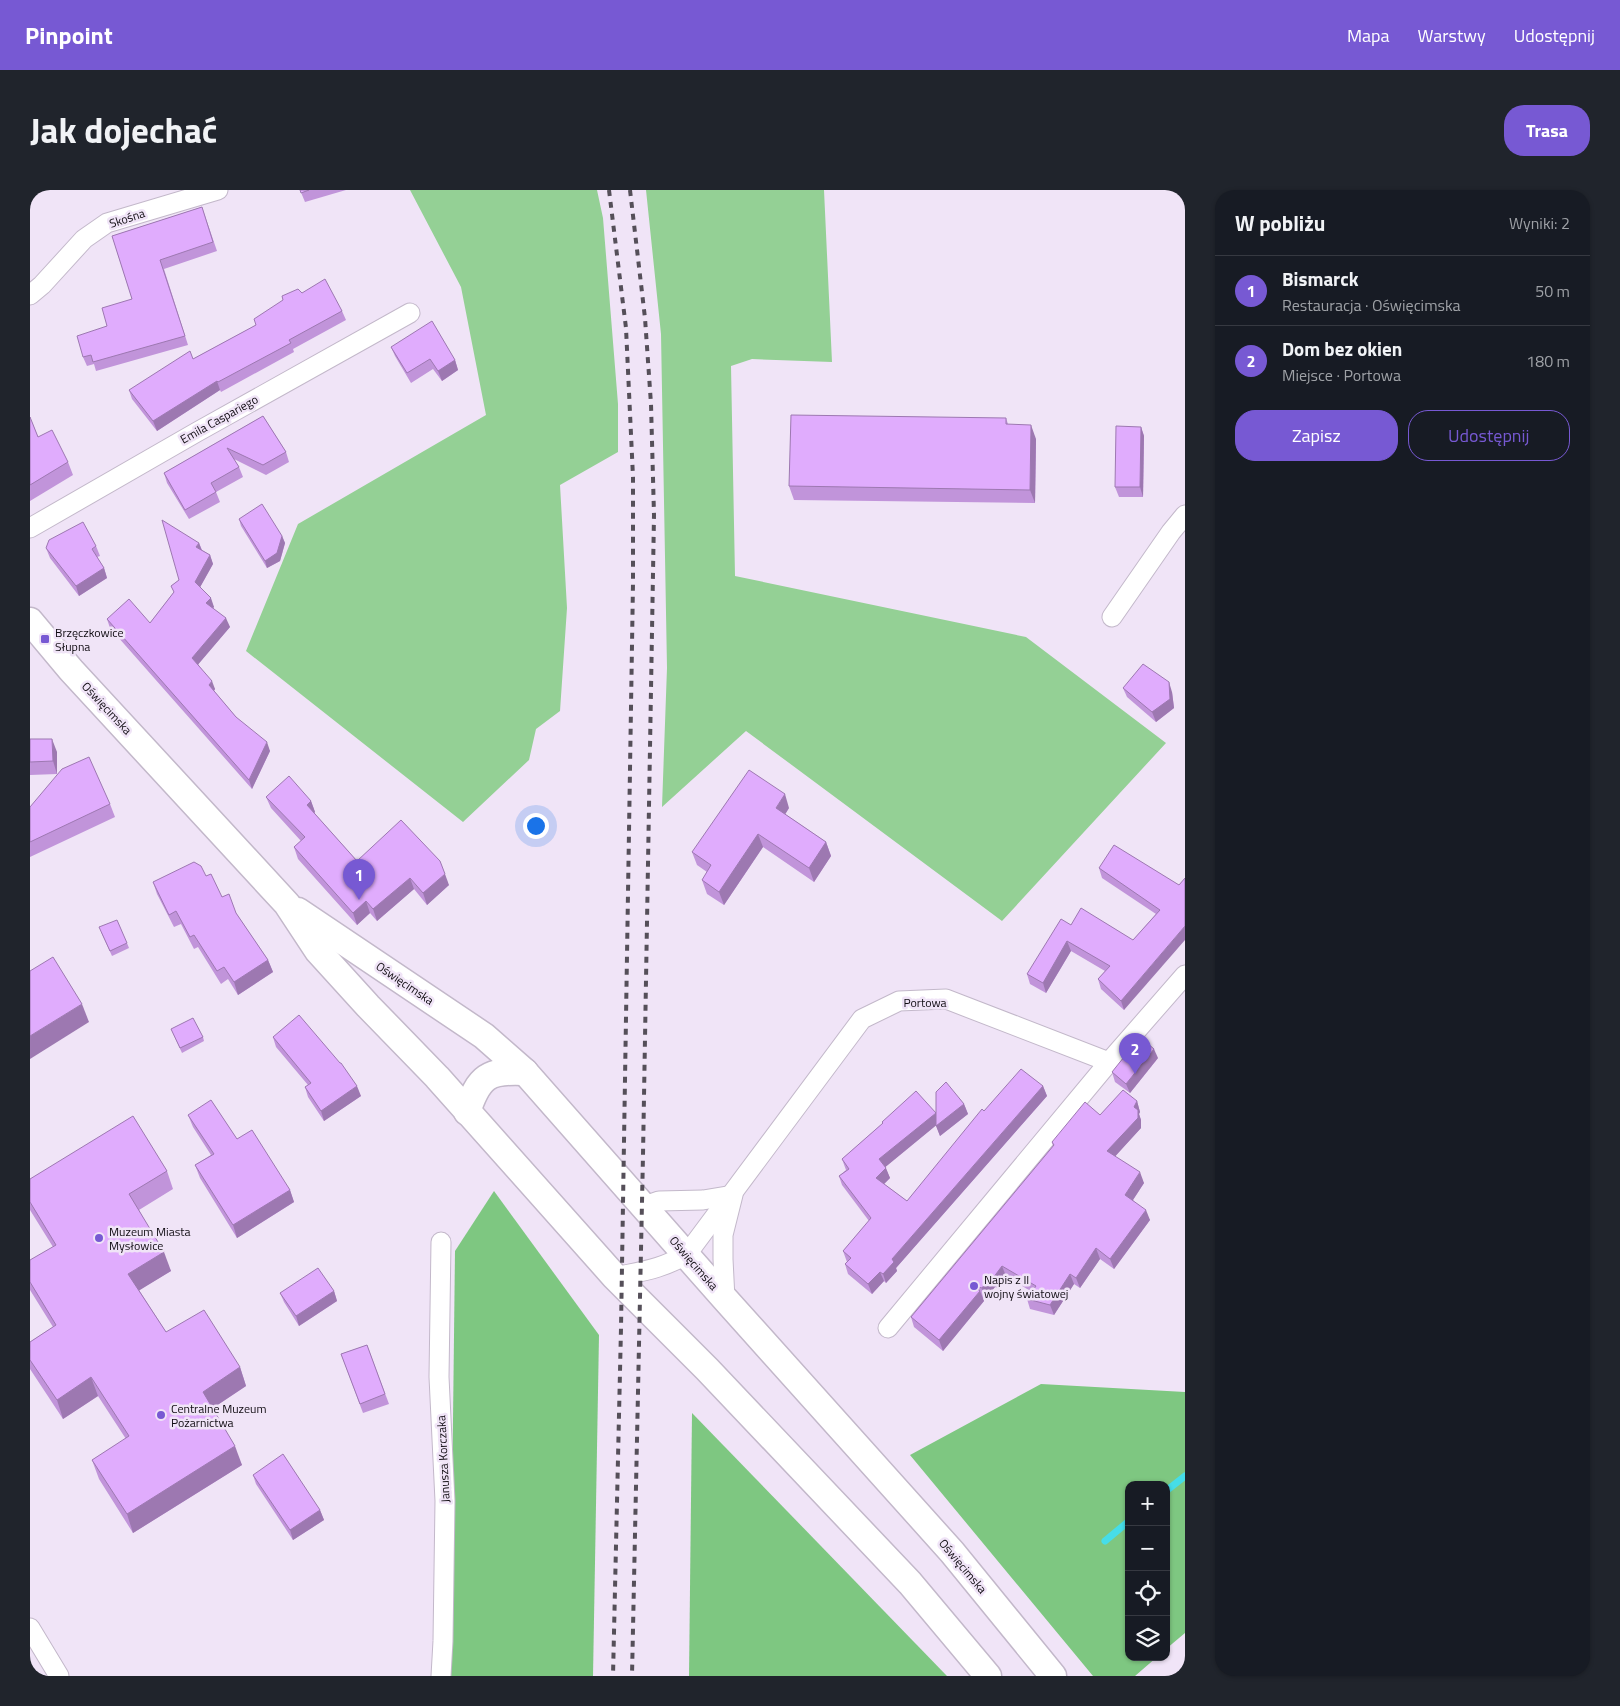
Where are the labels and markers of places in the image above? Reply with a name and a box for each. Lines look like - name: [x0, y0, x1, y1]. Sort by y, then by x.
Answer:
- place label: Brzęczkowice Słupna: [55, 623, 124, 656]
- marker: Brzęczkowice Słupna: [39, 633, 51, 645]
- pin: 1: [343, 859, 375, 900]
- pin: 2: [1119, 1033, 1151, 1074]
- place label: Muzeum Miasta Mysłowice: [109, 1222, 191, 1255]
- marker: Muzeum Miasta Mysłowice: [93, 1232, 105, 1244]
- place label: Napis z II wojny światowej: [984, 1270, 1068, 1303]
- marker: Napis z II wojny światowej: [968, 1280, 980, 1292]
- place label: Centralne Muzeum Pożarnictwa: [171, 1399, 267, 1432]
- marker: Centralne Muzeum Pożarnictwa: [155, 1409, 167, 1421]

